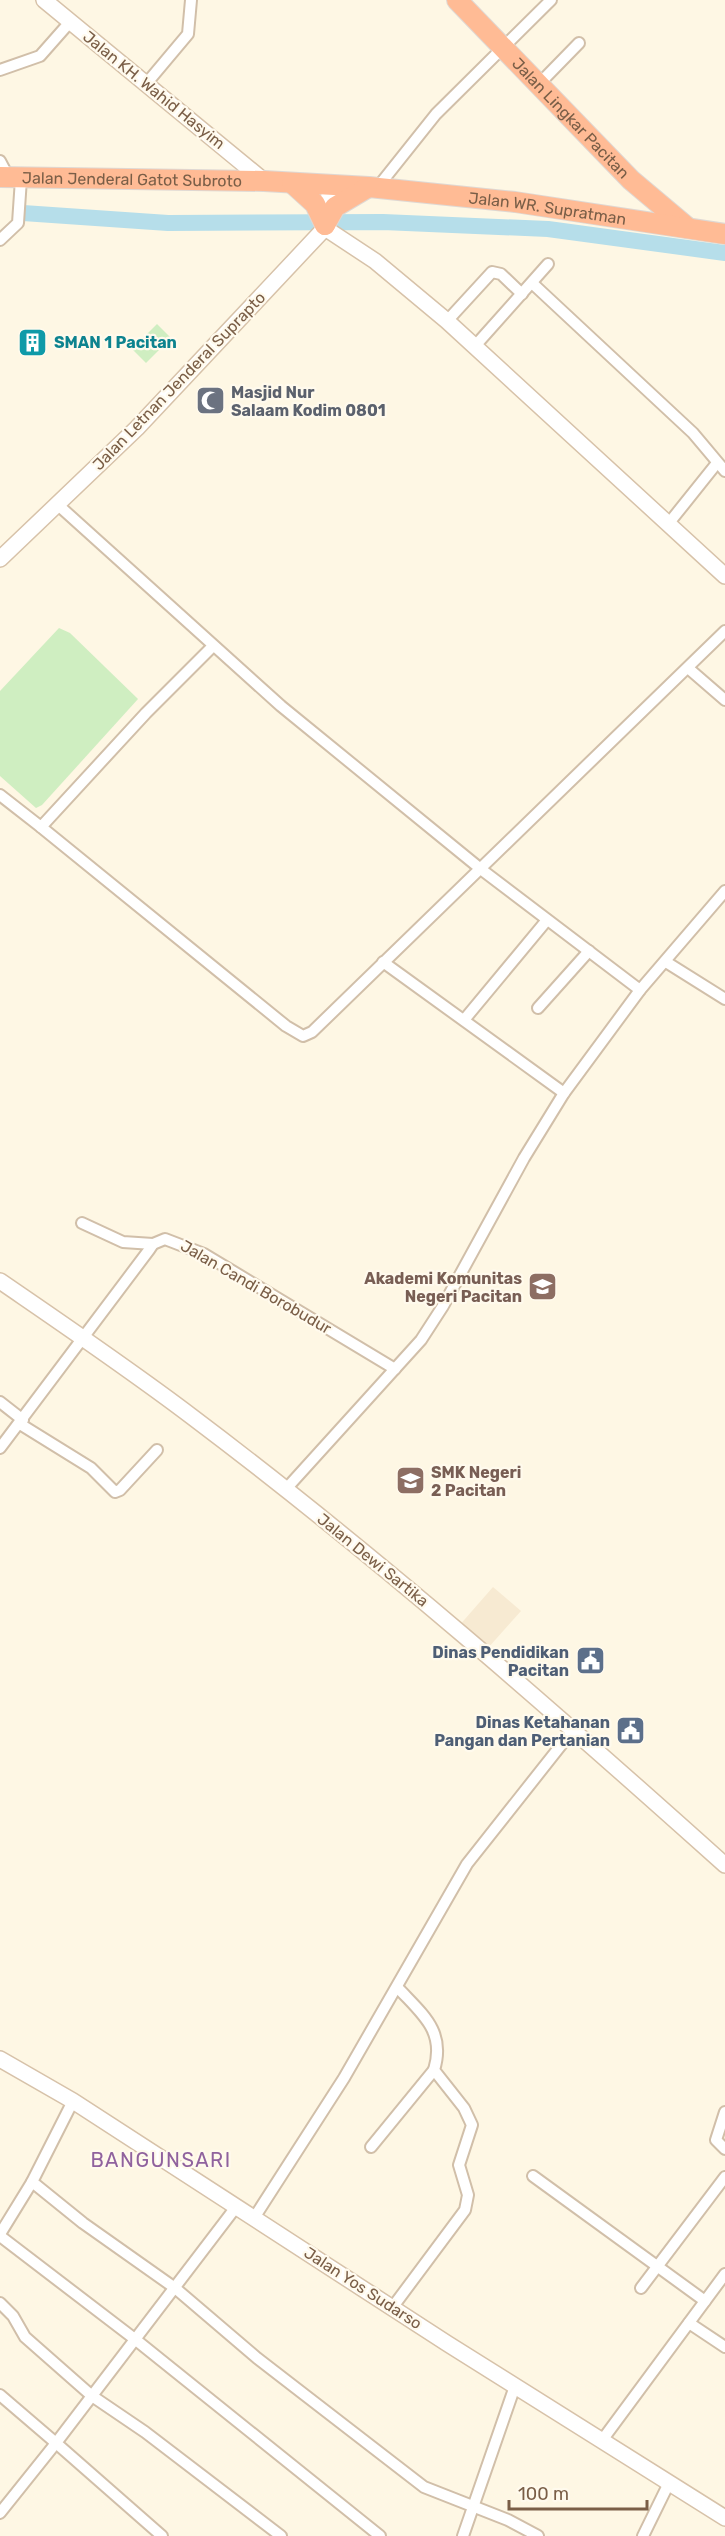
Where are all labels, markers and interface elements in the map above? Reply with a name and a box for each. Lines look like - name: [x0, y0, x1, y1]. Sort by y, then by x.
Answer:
- street label: Jalan KH. Wahid Hasyim: [79, 27, 229, 153]
- street label: Jalan Lingkar Pacitan: [508, 54, 634, 182]
- street label: Jalan Jenderal Gatot Subroto: [22, 168, 242, 190]
- street label: Jalan WR. Supratman: [468, 188, 628, 228]
- street label: Jalan Letnan Jenderal Suprapto: [89, 288, 269, 474]
- building icon: SMAN 1 Pacitan: [17, 326, 49, 358]
- place label: SMAN 1 Pacitan: [54, 333, 177, 352]
- place label: Masjid Nur Salaam Kodim 0801: [231, 383, 386, 420]
- mosque icon: Masjid Nur Salaam Kodim 0801: [194, 385, 226, 417]
- street label: Jalan Candi Borobudur: [177, 1236, 335, 1338]
- place label: Akademi Komunitas Negeri Pacitan: [364, 1269, 522, 1306]
- school or university icon: Akademi Komunitas Negeri Pacitan: [527, 1271, 559, 1303]
- place label: SMK Negeri 2 Pacitan: [431, 1463, 521, 1500]
- school or university icon: SMK Negeri 2 Pacitan: [394, 1465, 426, 1497]
- street label: Jalan Dewi Sartika: [314, 1509, 432, 1611]
- place label: Dinas Pendidikan Pacitan: [432, 1643, 569, 1680]
- public building icon: Dinas Pendidikan Pacitan: [574, 1645, 606, 1677]
- place label: Dinas Ketahanan Pangan dan Pertanian: [434, 1713, 610, 1750]
- public building icon: Dinas Ketahanan Pangan dan Pertanian: [615, 1715, 647, 1747]
- district label: BANGUNSARI: [90, 2148, 232, 2172]
- street label: Jalan Yos Sudarso: [301, 2243, 425, 2333]
- scale bar: [509, 2473, 647, 2511]
- text: 100 m: [518, 2483, 569, 2505]

